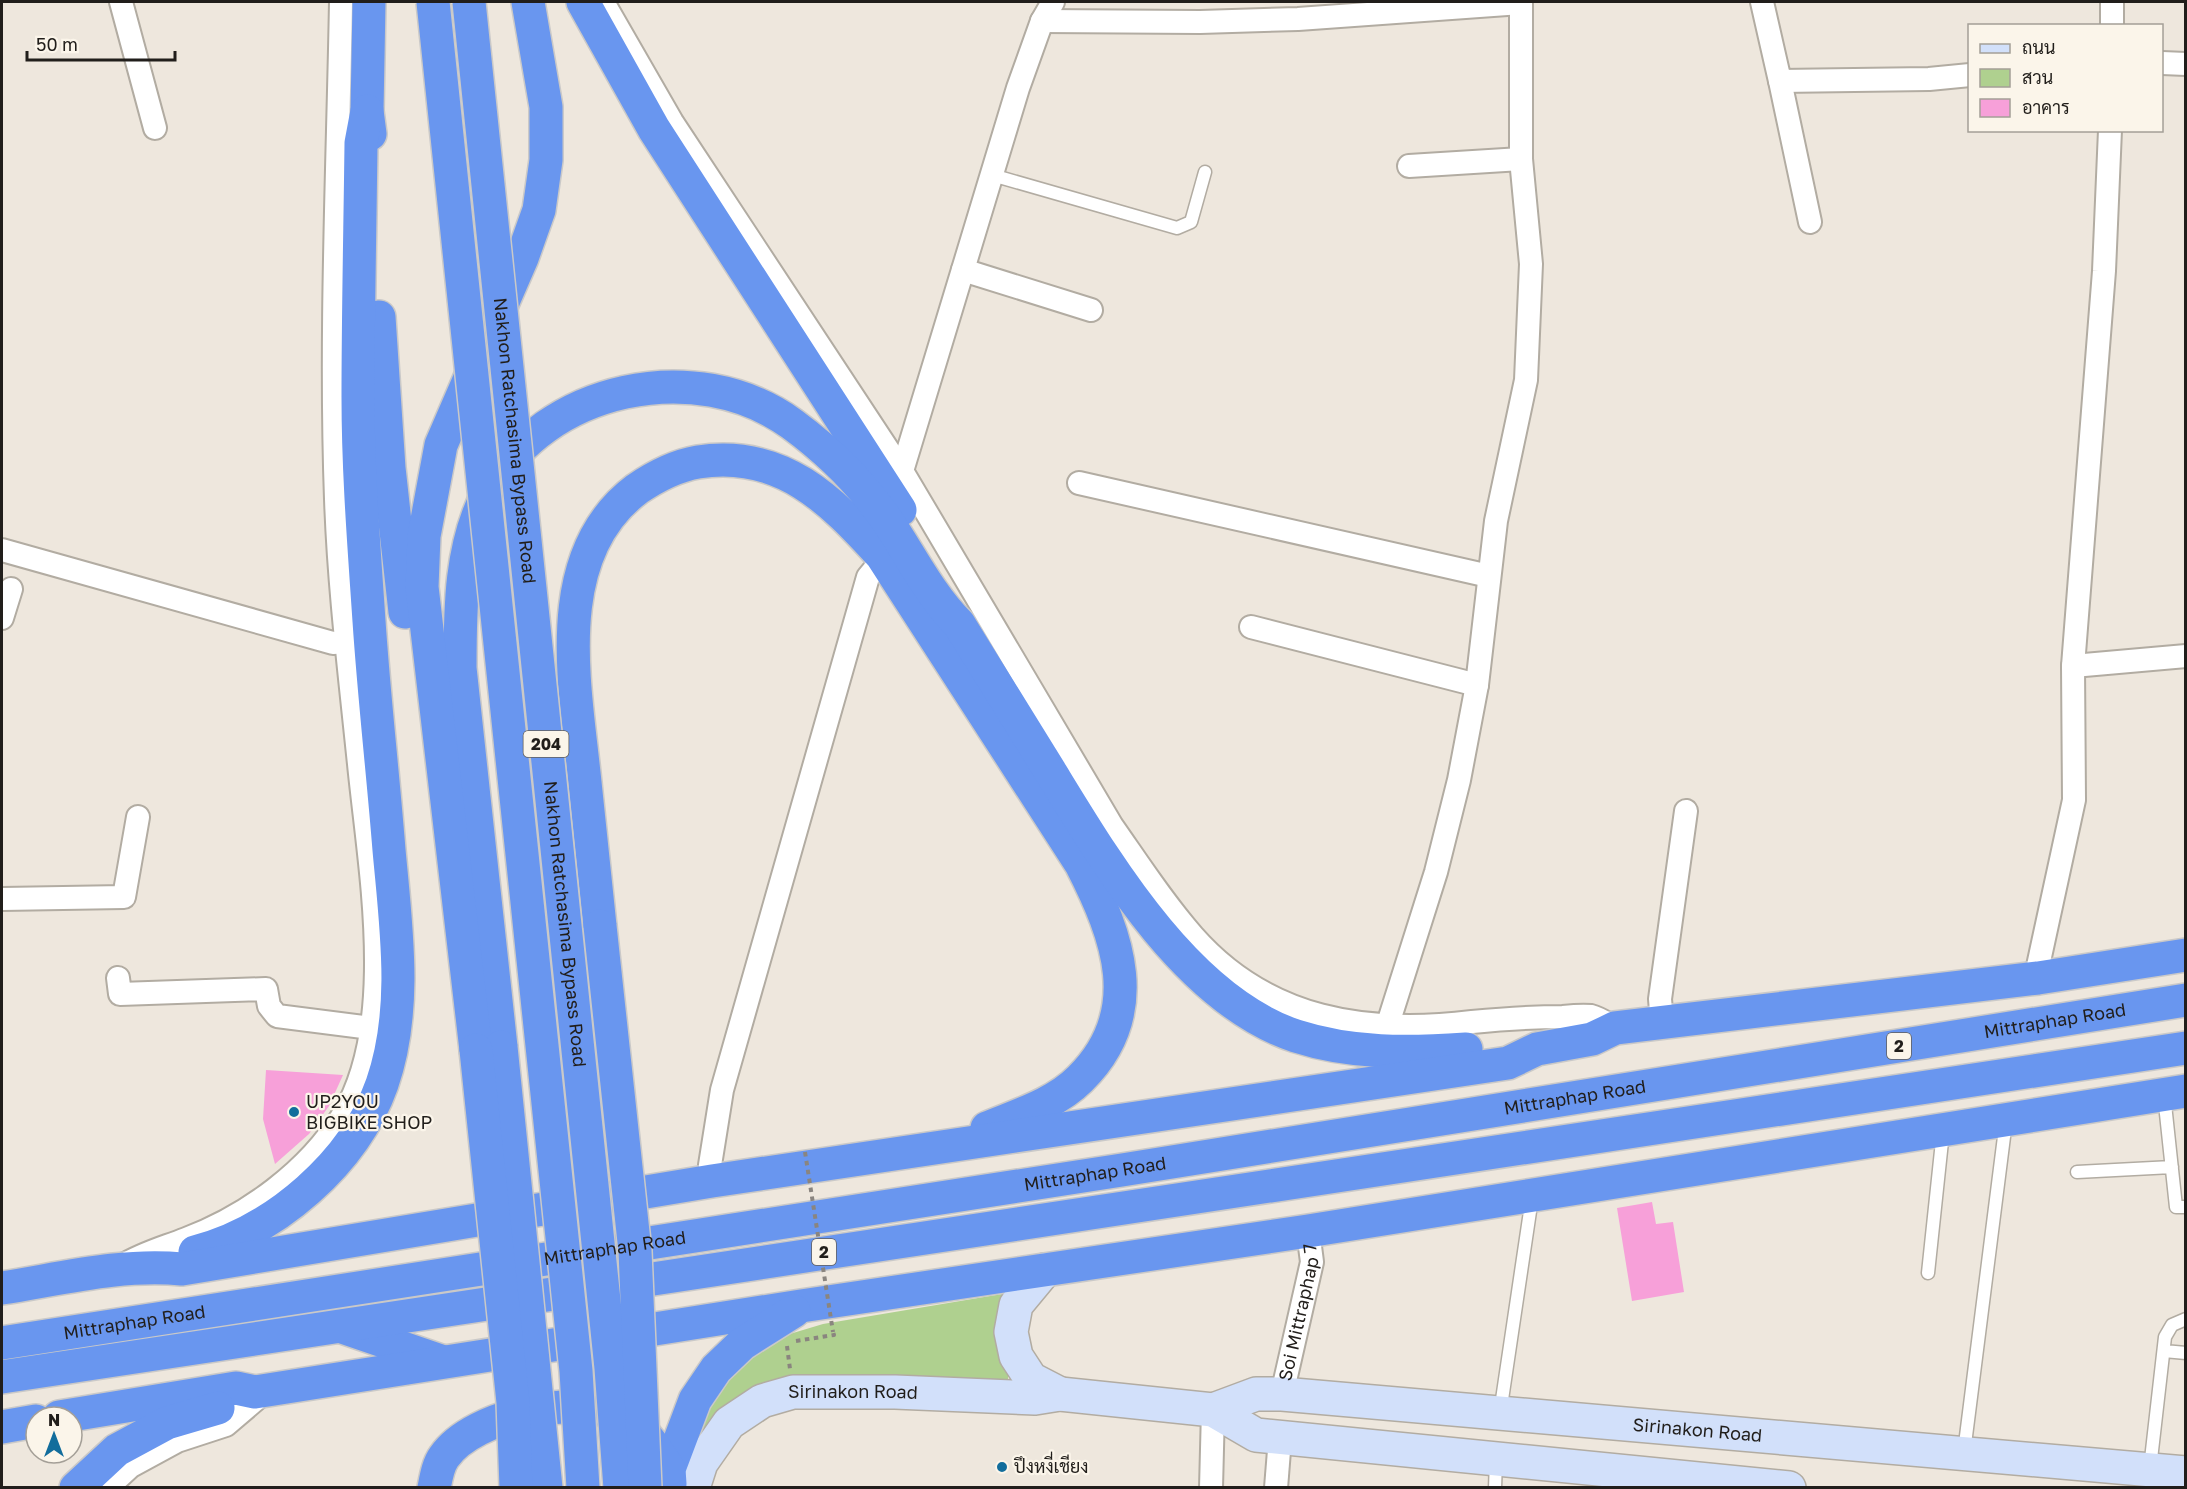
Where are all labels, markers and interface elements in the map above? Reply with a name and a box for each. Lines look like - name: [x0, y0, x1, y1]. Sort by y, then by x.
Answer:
- scale bar: [27, 24, 176, 62]
- legend: [1968, 24, 2163, 132]
- text: 50 m: [36, 33, 78, 55]
- text: ถนน: [2022, 36, 2055, 58]
- text: สวน: [2022, 66, 2053, 88]
- text: อาคาร: [2022, 96, 2070, 118]
- street label: Nakhon Ratchasima Bypass Road: [490, 296, 541, 585]
- road number: 204: [524, 731, 568, 757]
- street label: Nakhon Ratchasima Bypass Road: [540, 780, 592, 1068]
- street label: Mittraphap Road: [1982, 998, 2127, 1042]
- road number: 2: [1887, 1033, 1911, 1059]
- street label: Mittraphap Road: [1502, 1074, 1647, 1119]
- place label: UP2YOU BIGBIKE SHOP: [306, 1090, 432, 1133]
- marker: UP2YOU BIGBIKE SHOP: [287, 1105, 301, 1119]
- street label: Mittraphap Road: [1022, 1151, 1168, 1195]
- street label: Mittraphap Road: [542, 1226, 687, 1269]
- road number: 2: [812, 1239, 836, 1265]
- street label: Soi Mittraphap 7: [1273, 1242, 1323, 1383]
- street label: Mittraphap Road: [62, 1300, 207, 1343]
- street label: Sirinakon Road: [788, 1380, 918, 1403]
- north arrow: [24, 1405, 84, 1465]
- text: N: [48, 1410, 60, 1430]
- street label: Sirinakon Road: [1632, 1413, 1763, 1446]
- place label: ปึงหงี่เชียง: [1014, 1451, 1089, 1477]
- marker: ปึงหงี่เชียง: [995, 1460, 1009, 1474]

